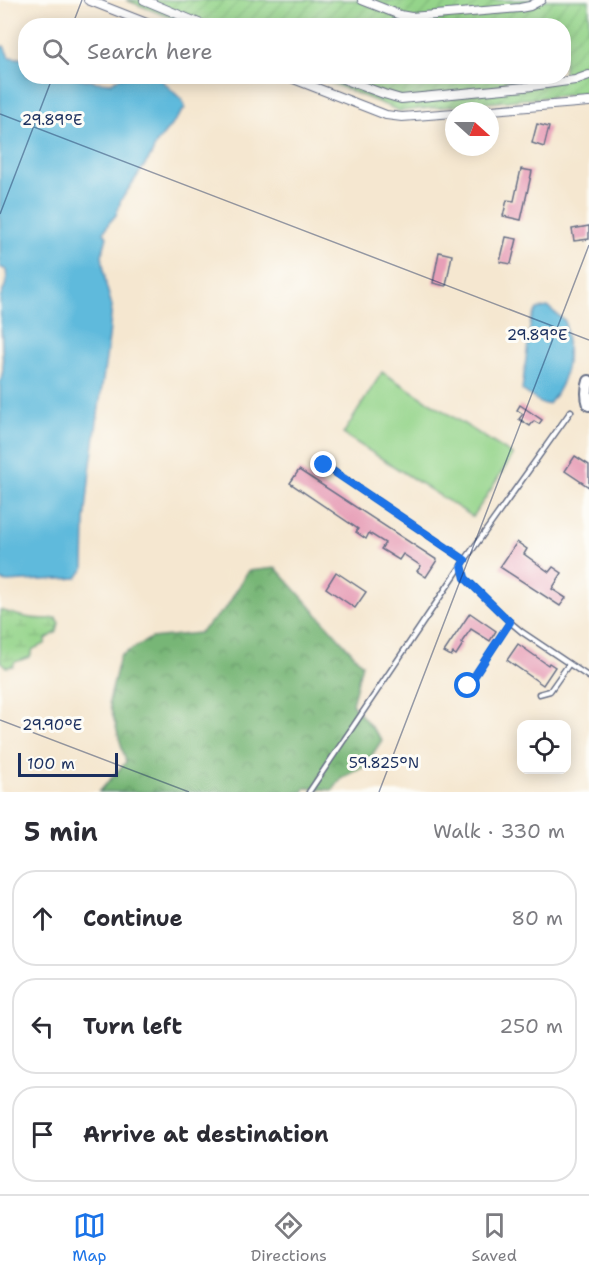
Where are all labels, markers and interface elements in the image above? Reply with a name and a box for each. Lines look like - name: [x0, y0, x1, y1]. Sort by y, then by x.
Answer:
- search box: [18, 18, 571, 84]
- icon: search: [39, 35, 72, 68]
- text: Search here: [87, 37, 213, 66]
- north arrow: [445, 102, 499, 156]
- text: 29.89°E: [22, 110, 82, 130]
- text: 29.89°E: [507, 325, 567, 345]
- route end: [310, 451, 336, 477]
- route start: [454, 672, 480, 698]
- text: 29.90°E: [22, 715, 82, 735]
- map controls: [517, 720, 571, 774]
- button: locate: [517, 720, 571, 774]
- scale bar: [18, 750, 118, 778]
- text: 100 m: [27, 753, 75, 774]
- text: 59.825°N: [349, 753, 419, 773]
- text: 5 min: [24, 814, 98, 849]
- text: Walk · 330 m: [433, 818, 565, 844]
- icon: ahead: [26, 902, 59, 935]
- text: Continue: [83, 904, 183, 933]
- text: 80 m: [511, 905, 563, 931]
- icon: left: [26, 1010, 59, 1043]
- text: Turn left: [83, 1012, 182, 1041]
- text: 250 m: [499, 1013, 563, 1039]
- icon: arrive: [26, 1118, 59, 1151]
- text: Arrive at destination: [83, 1120, 329, 1149]
- tab: Map: [72, 1209, 106, 1266]
- tab: Directions: [251, 1209, 327, 1266]
- tab: Saved: [471, 1209, 517, 1266]

